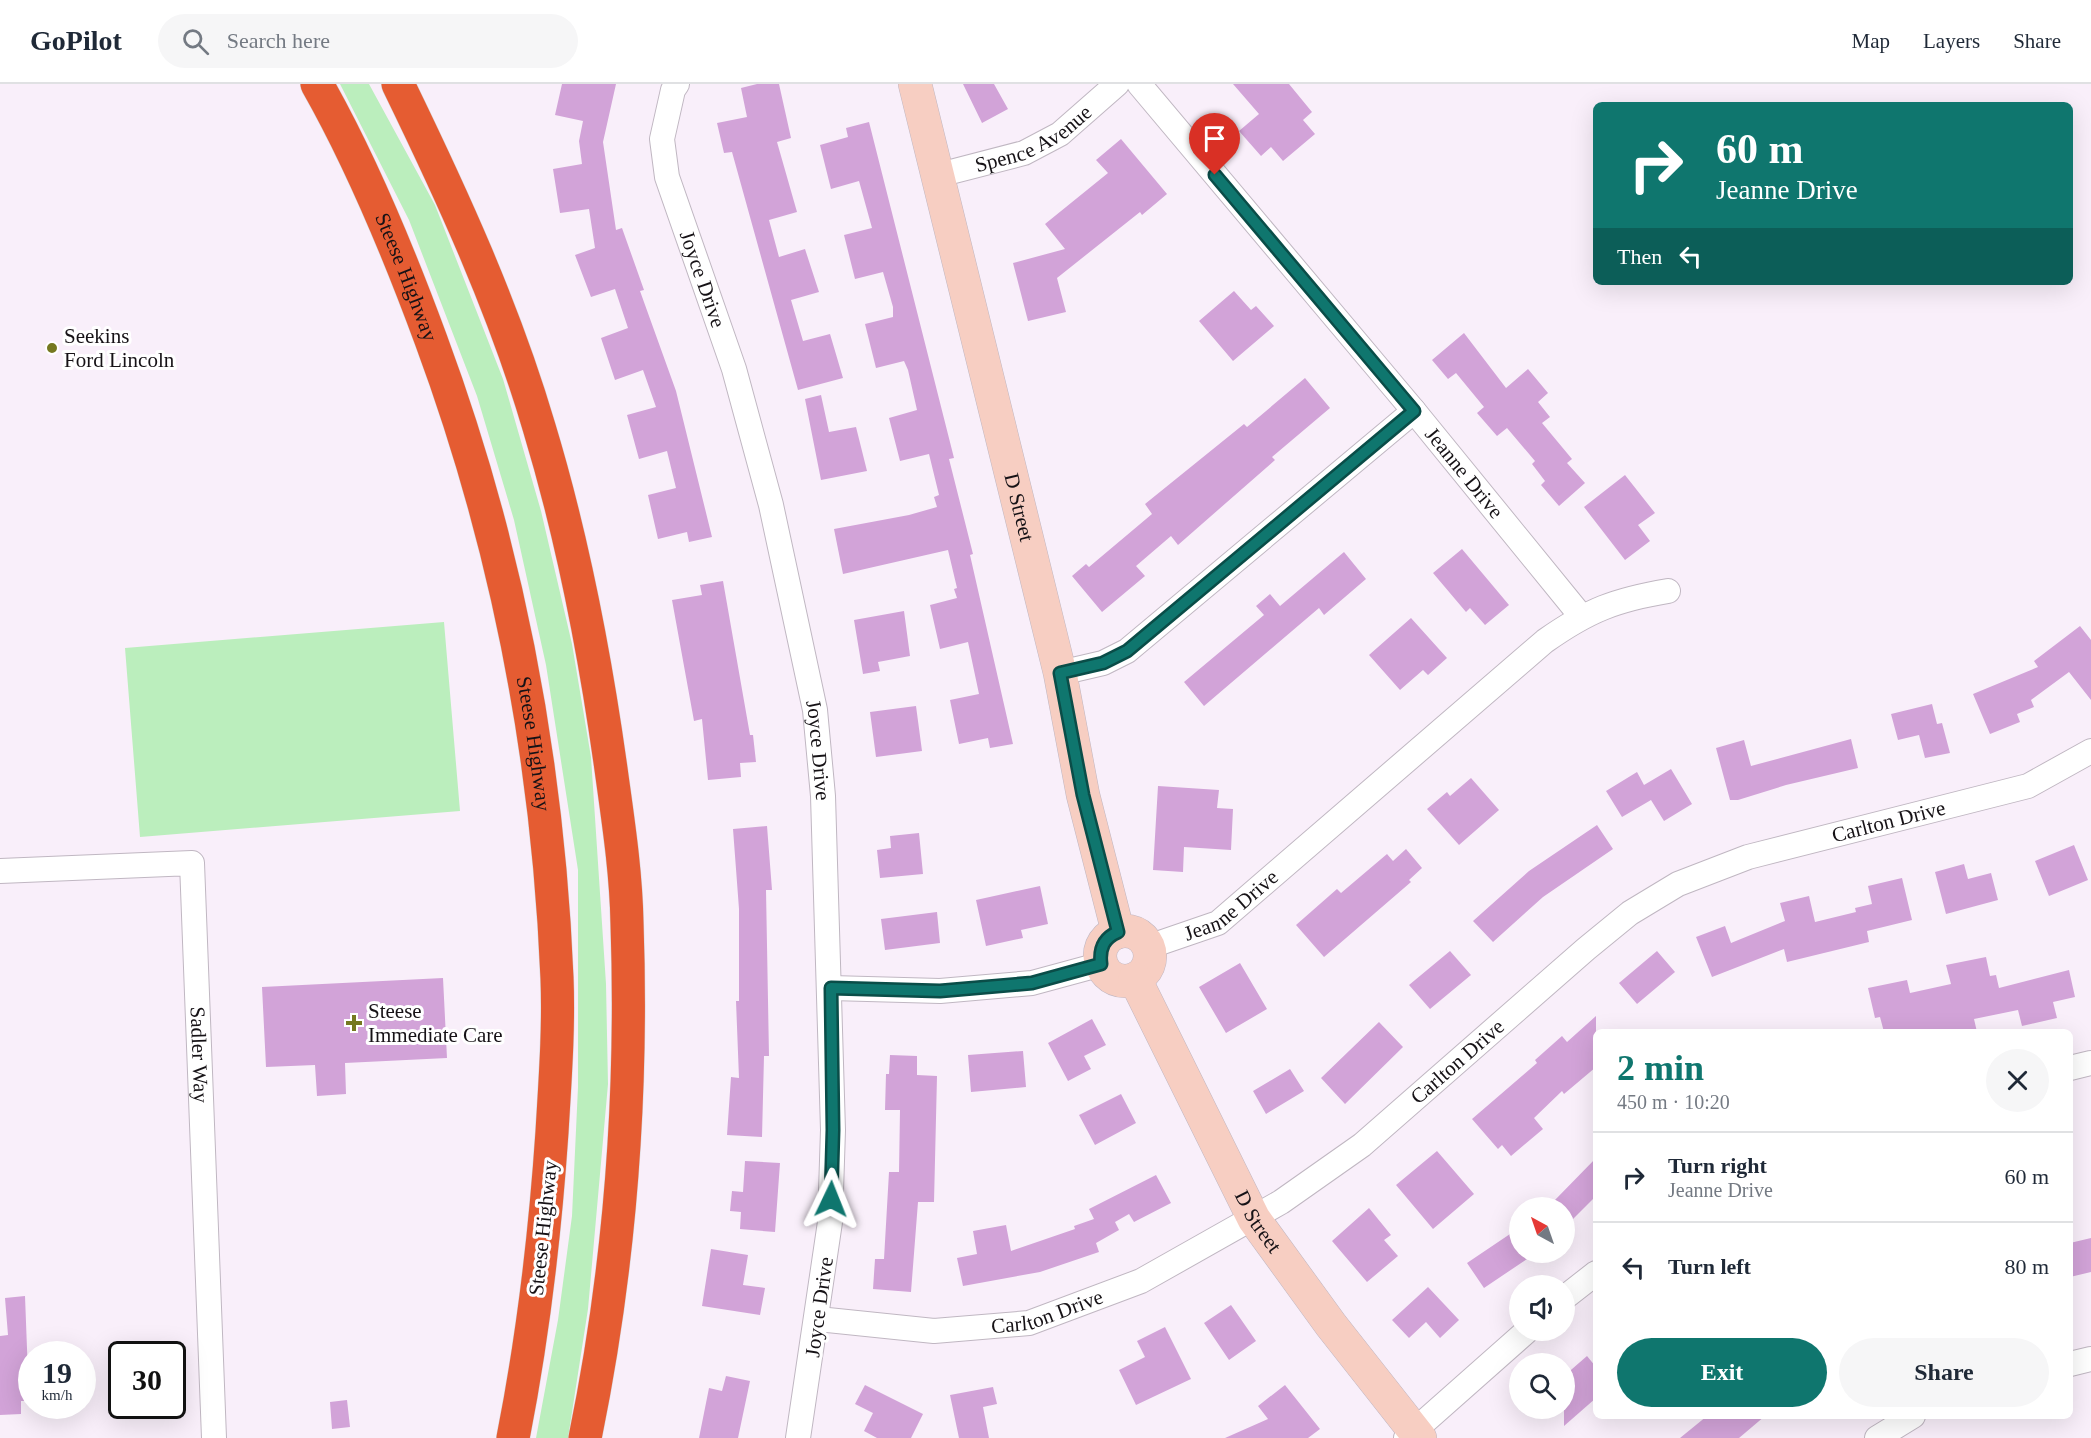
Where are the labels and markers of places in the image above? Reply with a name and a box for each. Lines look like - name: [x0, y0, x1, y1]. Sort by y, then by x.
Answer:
- pin: [1189, 113, 1240, 175]
- place label: Seekins Ford Lincoln: [64, 324, 175, 372]
- marker: Seekins Ford Lincoln: [45, 341, 59, 355]
- place label: Steese Immediate Care: [368, 999, 503, 1047]
- marker: Steese Immediate Care: [345, 1014, 363, 1032]

